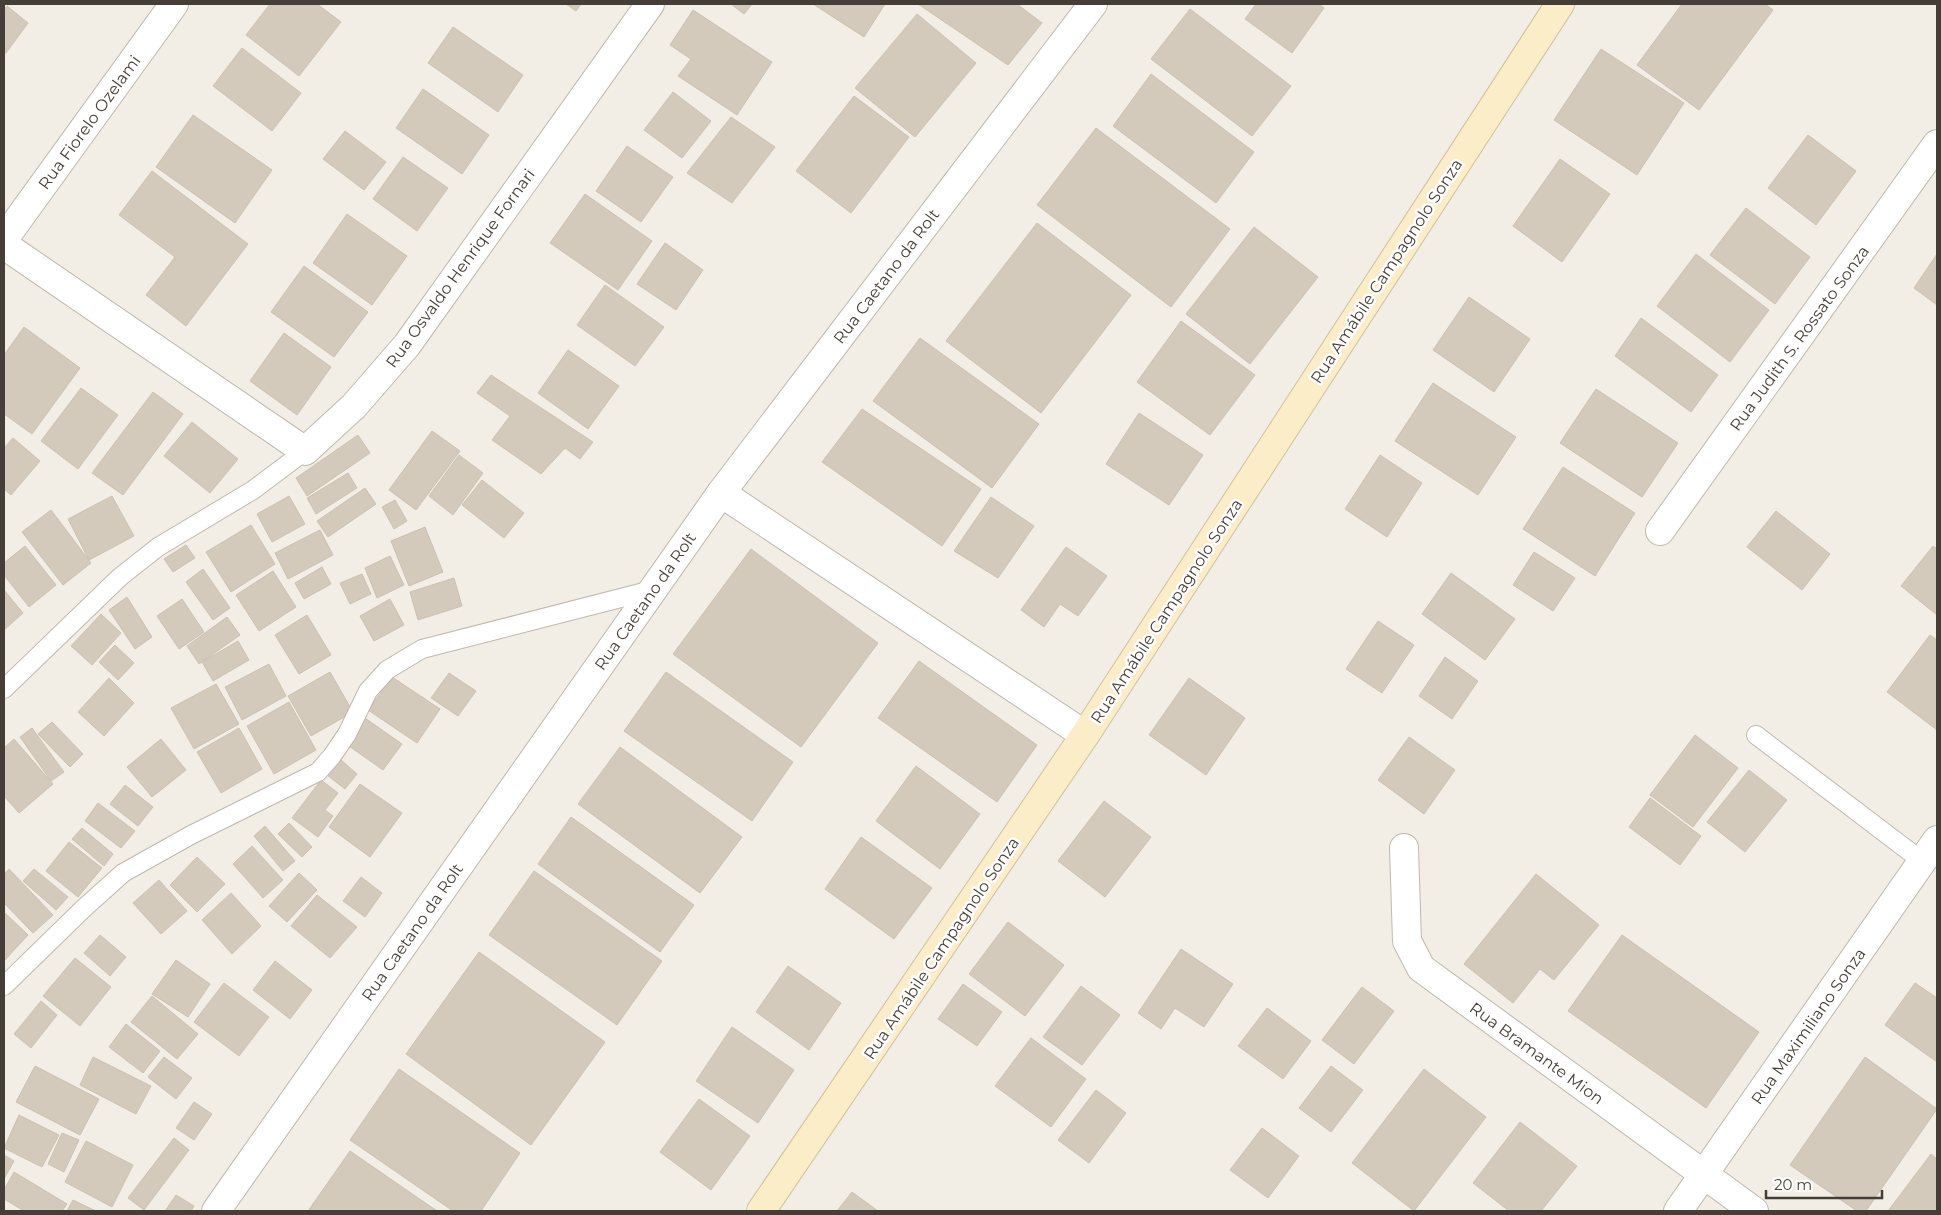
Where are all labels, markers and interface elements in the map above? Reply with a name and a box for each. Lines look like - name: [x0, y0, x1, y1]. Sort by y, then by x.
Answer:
- street label: Rua Fiorelo Ozelami: [34, 52, 144, 193]
- street label: Rua Amábile Campagnolo Sonza: [1307, 156, 1466, 387]
- street label: Rua Osvaldo Henrique Fornari: [382, 165, 539, 371]
- street label: Rua Caetano da Rolt: [830, 205, 944, 347]
- street label: Rua Judith S. Rossato Sonza: [1726, 242, 1873, 435]
- street label: Rua Amábile Campagnolo Sonza: [1087, 496, 1246, 727]
- street label: Rua Caetano da Rolt: [591, 528, 700, 674]
- street label: Rua Amábile Campagnolo Sonza: [860, 834, 1023, 1063]
- street label: Rua Caetano da Rolt: [358, 859, 467, 1005]
- street label: Rua Maximiliano Sonza: [1747, 945, 1870, 1108]
- street label: Rua Bramante Mion: [1466, 998, 1607, 1108]
- scale bar: [1766, 1168, 1882, 1200]
- text: 20 m: [1774, 1175, 1812, 1194]

